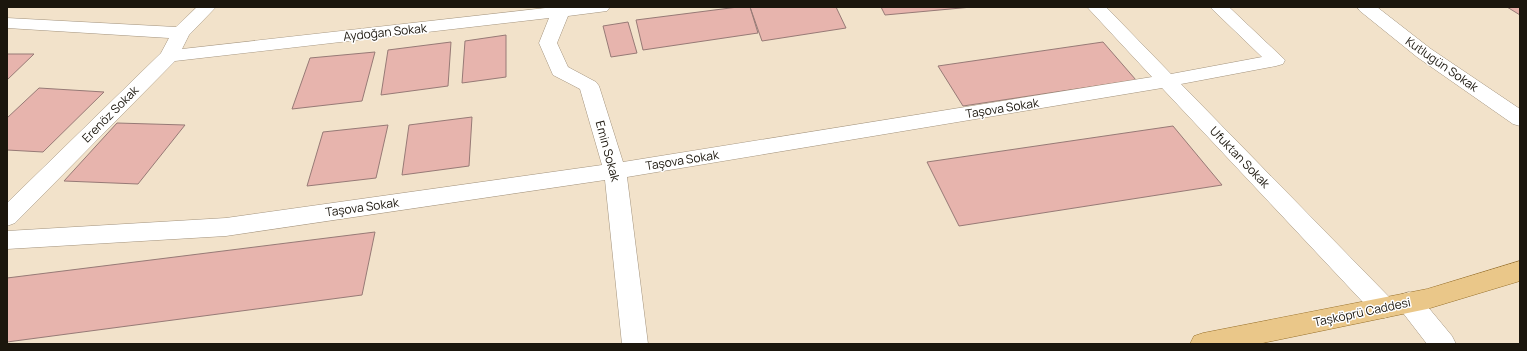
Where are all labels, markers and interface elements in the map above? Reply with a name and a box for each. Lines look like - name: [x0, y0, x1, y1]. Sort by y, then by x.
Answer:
- street label: Aydoğan Sokak: [343, 19, 429, 45]
- street label: Kutlugün Sokak: [1402, 33, 1483, 96]
- street label: Erenöz Sokak: [78, 81, 143, 146]
- street label: Taşova Sokak: [964, 94, 1041, 122]
- street label: Emin Sokak: [592, 119, 625, 184]
- street label: Ufuktan Sokak: [1206, 122, 1275, 192]
- street label: Taşova Sokak: [644, 146, 721, 174]
- street label: Taşova Sokak: [324, 193, 401, 221]
- street label: Taşköprü Caddesi: [1312, 293, 1412, 331]

